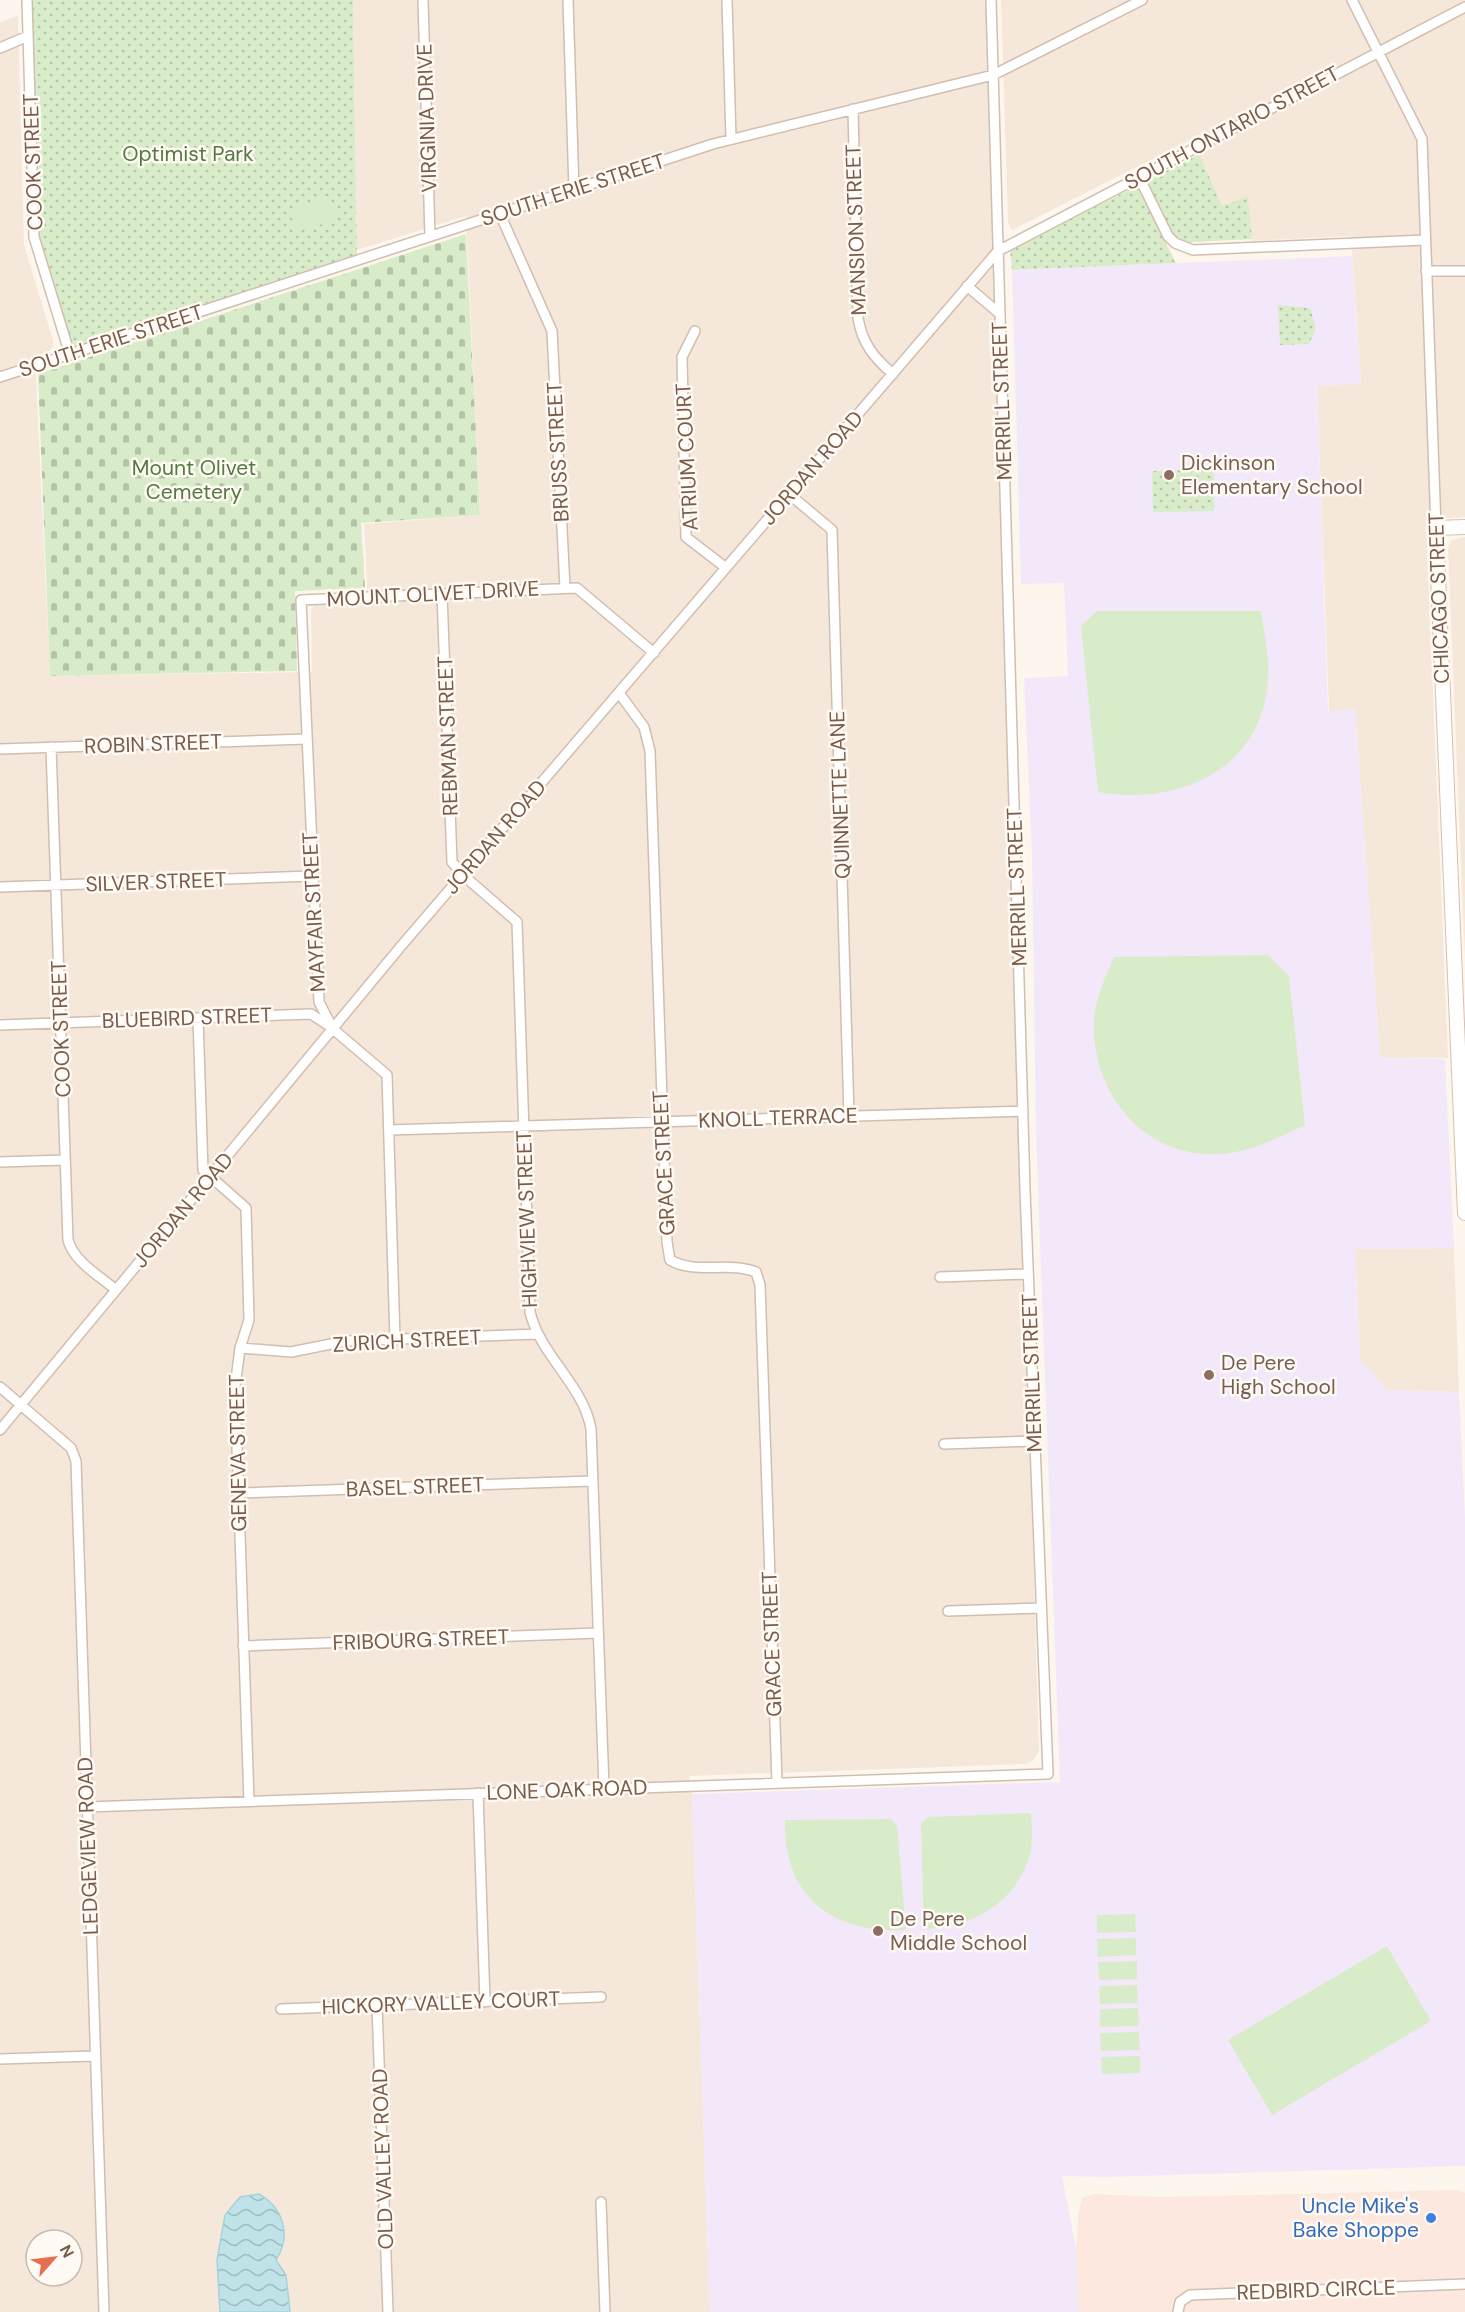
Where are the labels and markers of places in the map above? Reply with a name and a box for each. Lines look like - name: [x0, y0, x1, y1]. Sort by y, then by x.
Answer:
- place label: Dickinson Elementary School: [1181, 449, 1363, 501]
- marker: Dickinson Elementary School: [1162, 468, 1176, 482]
- place label: De Pere High School: [1221, 1349, 1336, 1401]
- marker: De Pere High School: [1202, 1368, 1216, 1382]
- place label: De Pere Middle School: [890, 1905, 1027, 1957]
- marker: De Pere Middle School: [871, 1924, 885, 1938]
- place label: Uncle Mike's Bake Shoppe: [1293, 2192, 1419, 2244]
- marker: Uncle Mike's Bake Shoppe: [1424, 2211, 1438, 2225]

